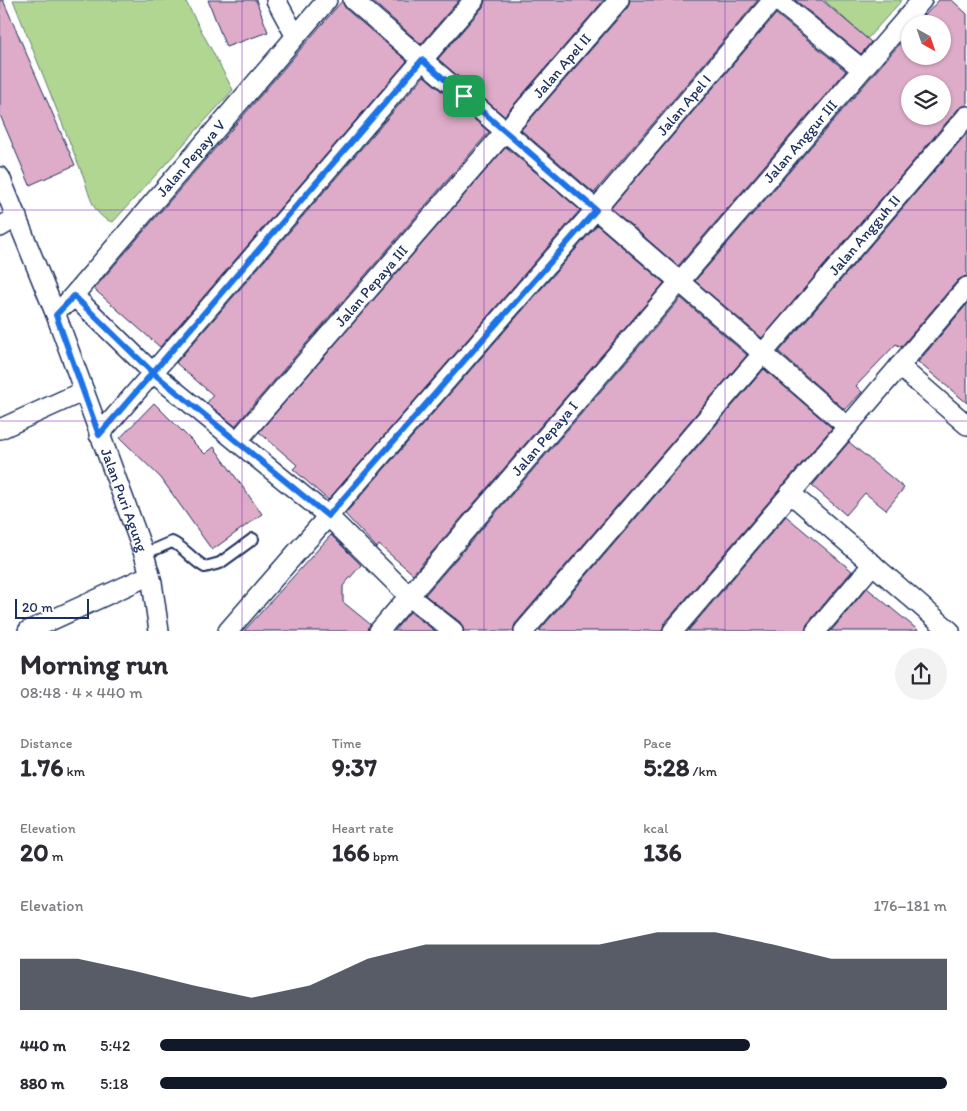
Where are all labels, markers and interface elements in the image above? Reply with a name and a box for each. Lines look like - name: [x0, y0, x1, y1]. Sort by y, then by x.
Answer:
- north arrow: [901, 15, 951, 65]
- map controls: [901, 15, 951, 125]
- street label: Jalan Apel II: [529, 30, 595, 102]
- street label: Jalan Apel I: [653, 71, 715, 139]
- pin: [443, 75, 485, 117]
- button: layers: [901, 75, 951, 125]
- icon: arrive: [450, 82, 478, 110]
- street label: Jalan Anggur III: [760, 96, 841, 187]
- street label: Jalan Pepaya V: [153, 116, 229, 201]
- street label: Jalan Angguh II: [825, 191, 904, 279]
- street label: Jalan Pepaya III: [331, 241, 412, 330]
- street label: Jalan Pepaya I: [508, 397, 582, 479]
- street label: Jalan Puri Agung: [97, 446, 152, 555]
- scale bar: [15, 596, 89, 619]
- text: 20 m: [22, 599, 53, 616]
- text: Morning run: [20, 647, 168, 681]
- button: share: [895, 648, 947, 700]
- text: 08:48 · 4 × 440 m: [20, 683, 143, 702]
- text: Distance: [20, 735, 72, 752]
- text: Time: [332, 735, 362, 752]
- text: Pace: [643, 735, 671, 752]
- text: 1.76: [20, 752, 63, 782]
- text: 9:37: [332, 752, 377, 782]
- text: 5:28: [643, 752, 689, 782]
- text: km: [63, 763, 85, 780]
- text: /km: [689, 763, 717, 780]
- text: Elevation: [20, 820, 76, 837]
- text: Heart rate: [332, 820, 394, 837]
- text: kcal: [643, 820, 668, 837]
- text: 20: [20, 837, 49, 867]
- text: 166: [332, 837, 370, 867]
- text: 136: [643, 837, 682, 867]
- text: m: [49, 848, 64, 865]
- text: bpm: [370, 848, 399, 865]
- text: Elevation: [20, 896, 84, 915]
- text: 176–181 m: [874, 896, 947, 915]
- text: 440 m: [20, 1036, 66, 1055]
- text: 5:42: [100, 1036, 130, 1055]
- text: 880 m: [20, 1074, 64, 1093]
- text: 5:18: [100, 1074, 129, 1093]

